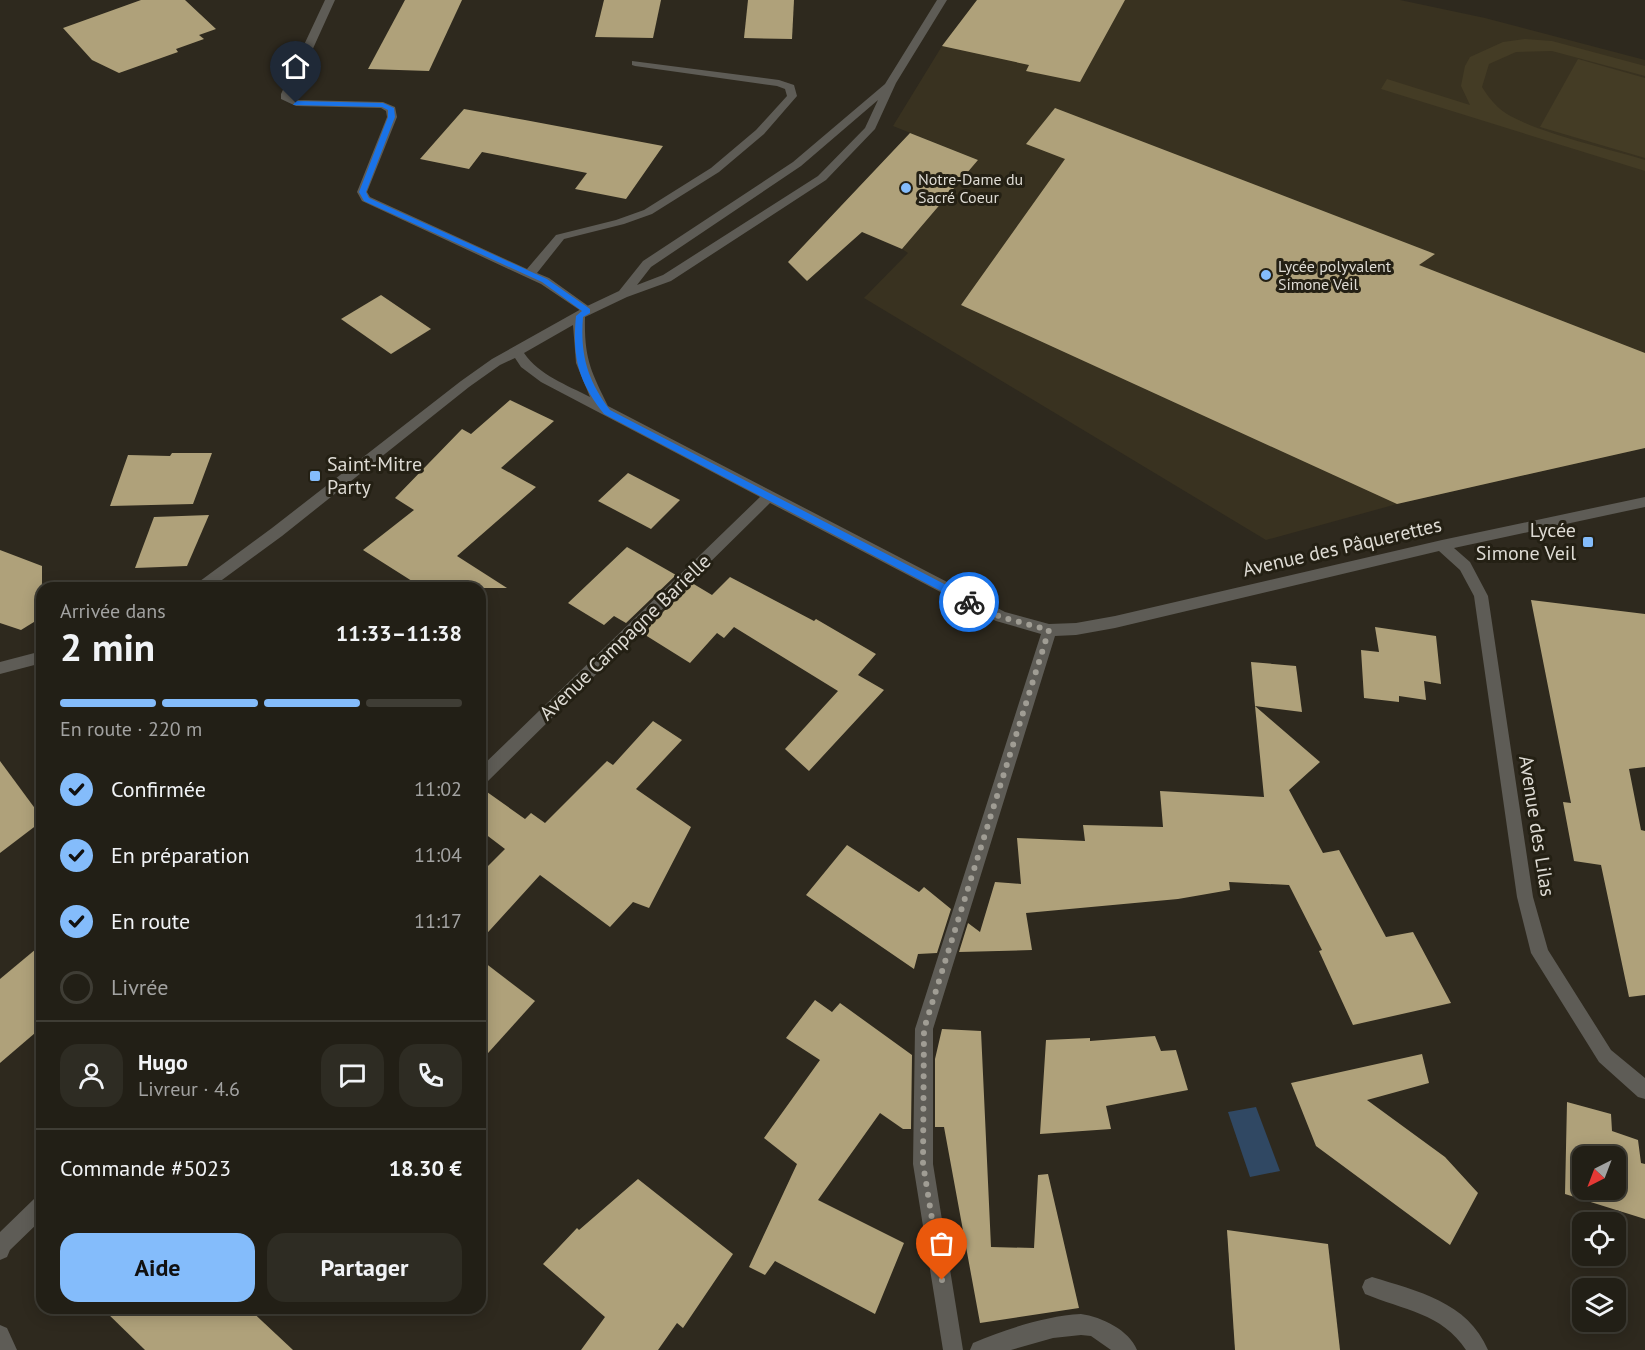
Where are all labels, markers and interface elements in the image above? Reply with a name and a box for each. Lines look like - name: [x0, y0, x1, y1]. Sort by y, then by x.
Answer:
- pin: [270, 41, 321, 103]
- icon: home: [279, 50, 312, 83]
- place label: Notre-Dame du Sacré Coeur: [918, 169, 1023, 207]
- marker: Notre-Dame du Sacré Coeur: [899, 181, 913, 195]
- place label: Lycée polyvalent Simone Veil: [1278, 256, 1392, 294]
- marker: Lycée polyvalent Simone Veil: [1259, 268, 1273, 282]
- place label: Saint-Mitre Party: [327, 451, 422, 500]
- marker: Saint-Mitre Party: [308, 469, 322, 483]
- street label: Avenue des Pâquerettes: [1240, 511, 1444, 583]
- place label: Lycée Simone Veil: [1476, 517, 1576, 566]
- marker: Lycée Simone Veil: [1581, 535, 1595, 549]
- street label: Avenue Campagne Barielle: [534, 548, 716, 726]
- courier: [939, 572, 999, 632]
- icon: bike: [953, 586, 986, 619]
- text: Arrivée dans: [60, 598, 166, 624]
- text: 11:33–11:38: [336, 619, 462, 647]
- text: 2 min: [60, 621, 155, 672]
- text: En route · 220 m: [60, 716, 202, 742]
- street label: Avenue des Lilas: [1513, 754, 1561, 898]
- icon: check: [60, 773, 93, 806]
- text: Confirmée: [111, 775, 206, 803]
- text: 11:02: [414, 776, 462, 802]
- icon: check: [60, 839, 93, 872]
- text: En préparation: [111, 841, 250, 869]
- text: 11:04: [414, 842, 462, 868]
- icon: check: [60, 905, 93, 938]
- text: En route: [111, 907, 190, 935]
- text: 11:17: [414, 908, 462, 934]
- text: Livrée: [111, 973, 168, 1001]
- button: person: [60, 1044, 123, 1107]
- button: chat: [321, 1044, 384, 1107]
- button: phone: [399, 1044, 462, 1107]
- text: Hugo: [138, 1048, 188, 1076]
- text: Livreur · 4.6: [138, 1076, 240, 1102]
- north arrow: [1572, 1146, 1626, 1200]
- map controls: [1572, 1146, 1626, 1332]
- text: Commande #5023: [60, 1154, 231, 1182]
- text: 18.30 €: [389, 1154, 462, 1182]
- button: locate: [1572, 1212, 1626, 1266]
- pin: [916, 1218, 967, 1280]
- icon: bag: [925, 1227, 958, 1260]
- button: Aide: [60, 1233, 255, 1302]
- button: Partager: [267, 1233, 462, 1302]
- button: layers: [1572, 1278, 1626, 1332]

